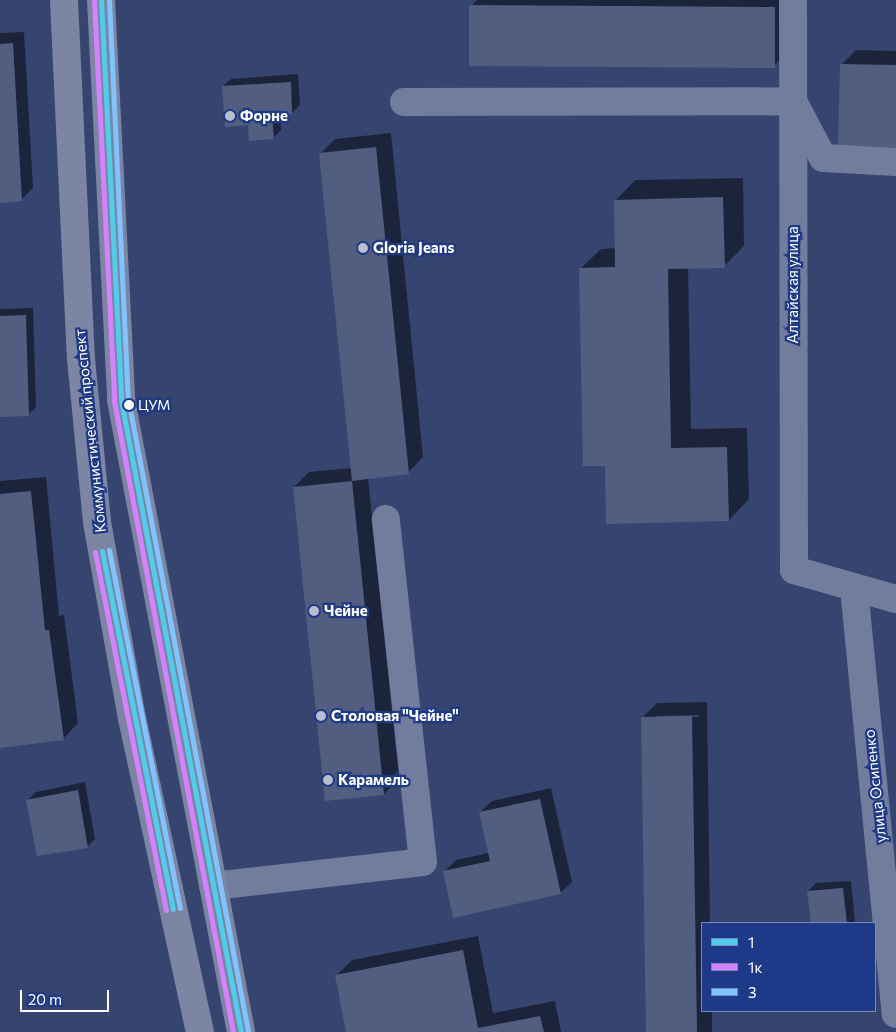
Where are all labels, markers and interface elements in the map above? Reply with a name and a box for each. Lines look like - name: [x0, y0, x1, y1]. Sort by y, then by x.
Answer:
- place label: Форне: [240, 107, 288, 125]
- marker: Форне: [224, 110, 236, 122]
- street label: Алтайская улица: [784, 226, 802, 344]
- place label: Gloria Jeans: [373, 239, 454, 257]
- marker: Gloria Jeans: [357, 242, 369, 254]
- street label: Коммунистический проспект: [70, 328, 110, 534]
- place label: ЦУМ: [138, 397, 170, 413]
- marker: ЦУМ: [124, 400, 134, 410]
- place label: Чейне: [324, 602, 368, 620]
- marker: Чейне: [308, 605, 320, 617]
- place label: Столовая "Чейне": [331, 707, 459, 725]
- marker: Столовая "Чейне": [315, 710, 327, 722]
- street label: улица Осипенко: [860, 728, 890, 844]
- place label: Карамель: [338, 771, 409, 789]
- marker: Карамель: [322, 774, 334, 786]
- legend: [701, 922, 876, 1012]
- text: 1: [748, 933, 754, 951]
- text: 1к: [748, 958, 762, 976]
- scale bar: [22, 980, 111, 1012]
- text: 3: [748, 983, 757, 1001]
- text: 20 m: [28, 990, 62, 1008]

